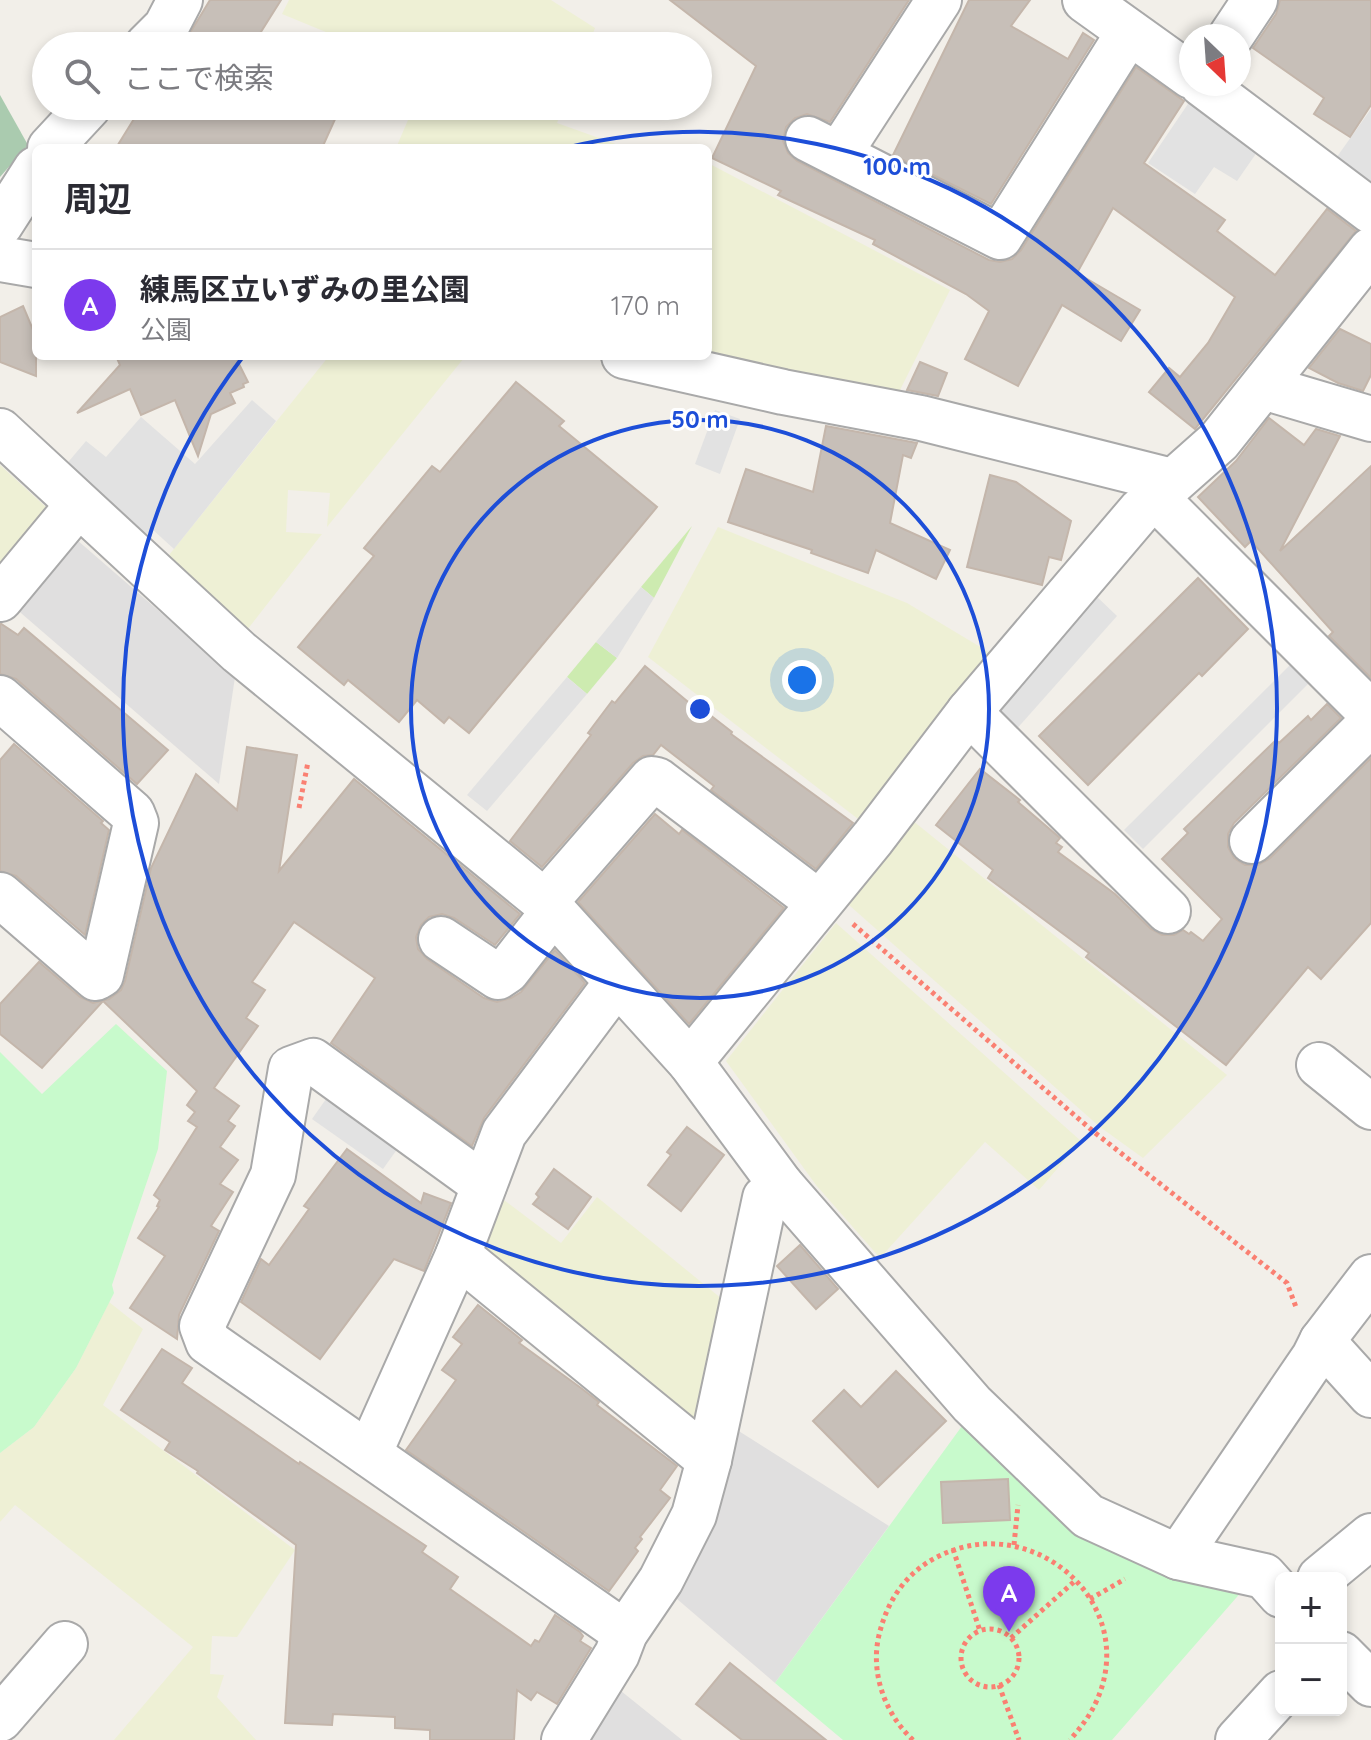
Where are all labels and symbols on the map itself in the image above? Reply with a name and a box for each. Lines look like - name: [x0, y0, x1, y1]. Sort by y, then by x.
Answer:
- north arrow: [1179, 24, 1251, 96]
- text: 100 m: [863, 151, 931, 181]
- text: 50 m: [671, 404, 729, 434]
- your location: [782, 660, 822, 700]
- centre of rings: [686, 695, 714, 723]
- pin: A: [983, 1566, 1035, 1632]

